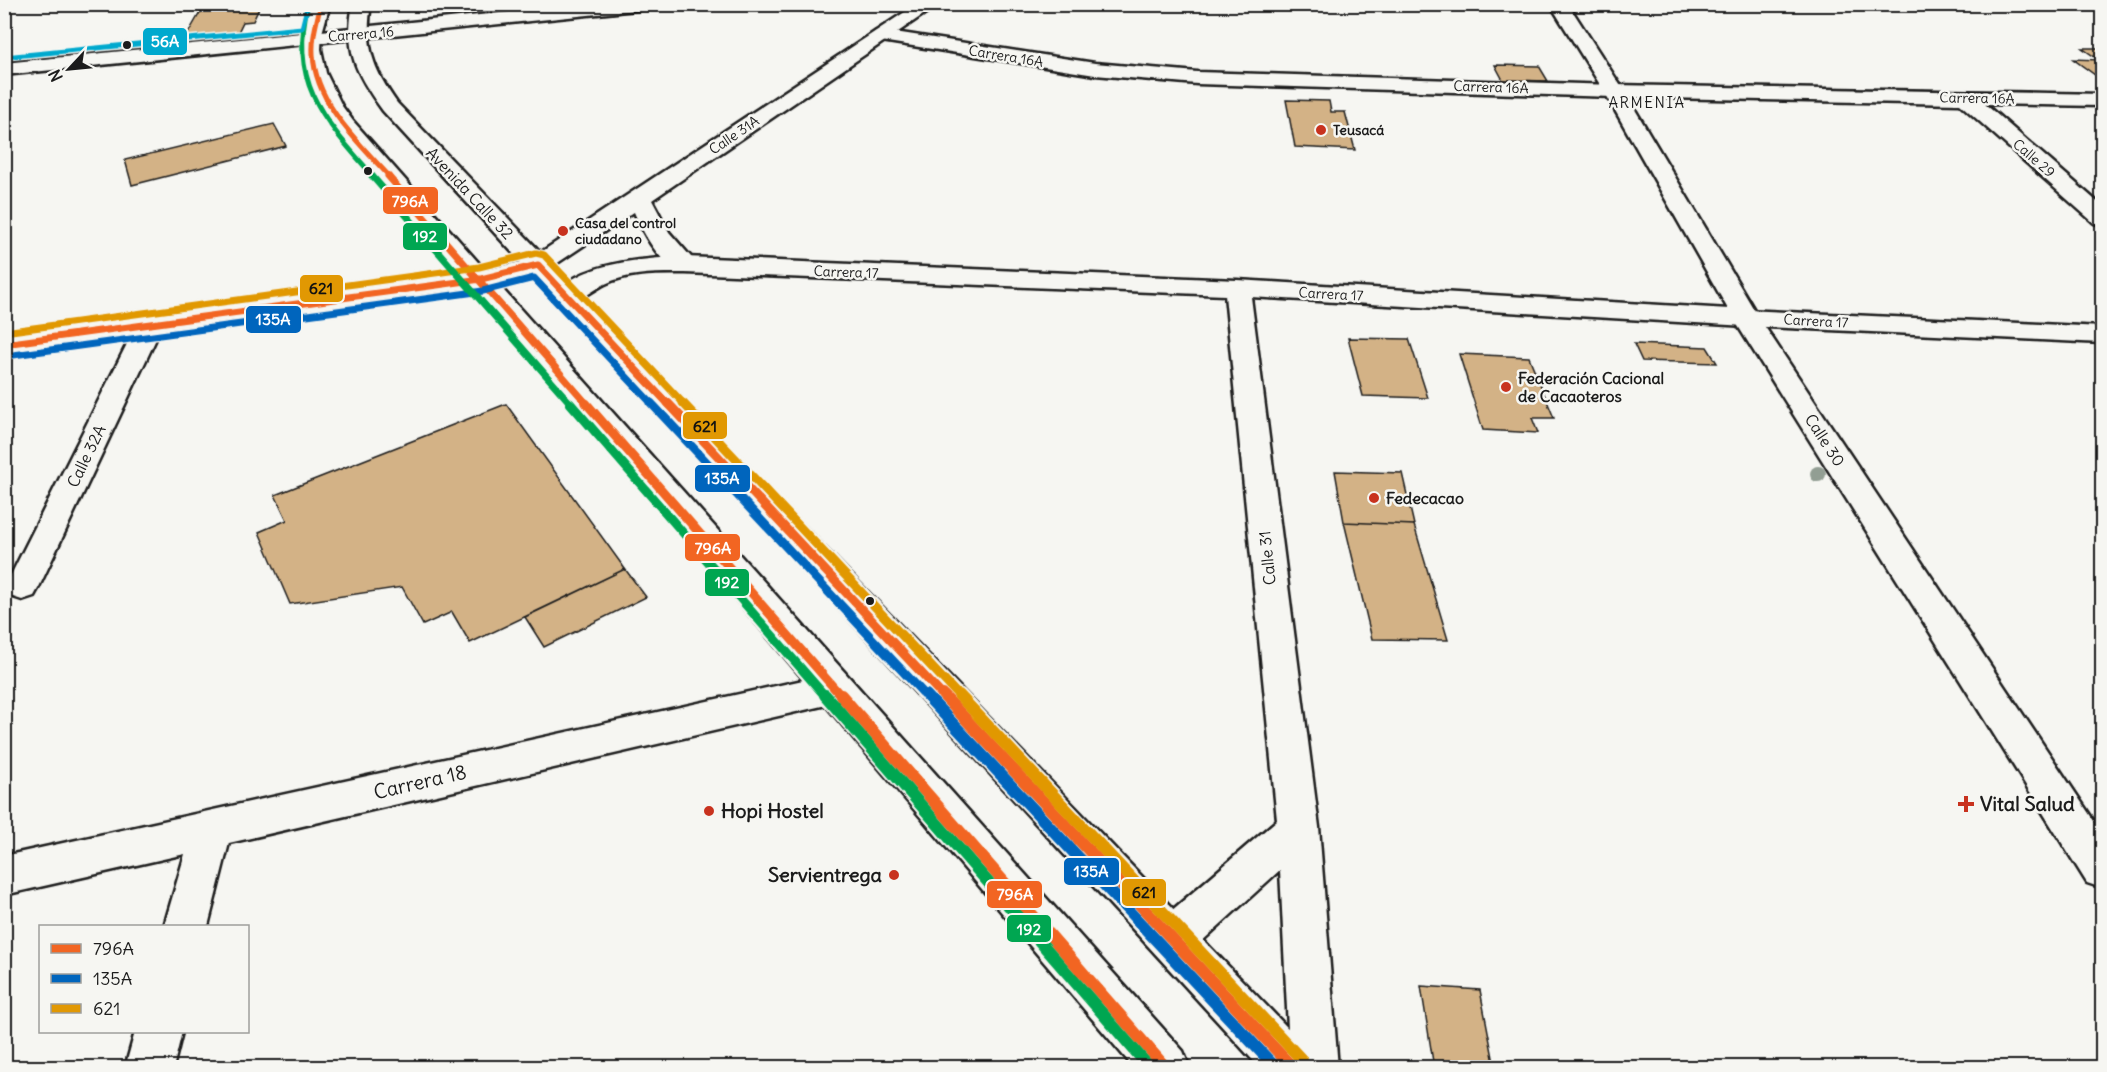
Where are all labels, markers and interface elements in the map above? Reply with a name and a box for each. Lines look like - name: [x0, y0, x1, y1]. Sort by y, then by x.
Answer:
- street label: Carrera 16: [327, 22, 395, 46]
- line badge: 56A: [142, 27, 188, 56]
- text: 56A: [151, 31, 179, 51]
- north arrow: [39, 39, 99, 99]
- unlabelled marker: [121, 39, 133, 51]
- street label: Carrera 16A: [967, 41, 1045, 71]
- text: N: [44, 66, 67, 85]
- street label: Carrera 16A: [1453, 77, 1529, 97]
- street label: Carrera 16A: [1939, 88, 2015, 108]
- district label: ARMENIA: [1608, 93, 1686, 112]
- street label: Calle 31A: [706, 112, 762, 158]
- place label: Teusacá: [1333, 121, 1384, 139]
- marker: Teusacá: [1314, 123, 1328, 137]
- street label: Calle 29: [2009, 135, 2059, 181]
- street label: Avenida Calle 32: [422, 143, 518, 243]
- unlabelled marker: [362, 165, 374, 177]
- line badge: 796A: [382, 186, 439, 215]
- text: 796A: [392, 191, 428, 211]
- place label: Casa del control ciudadano: [575, 214, 676, 248]
- line badge: 192: [402, 222, 448, 251]
- marker: Casa del control ciudadano: [556, 224, 570, 238]
- text: 192: [413, 226, 437, 246]
- street label: Carrera 17: [813, 262, 879, 282]
- line badge: 621: [299, 274, 344, 303]
- text: 621: [309, 278, 333, 298]
- street label: Carrera 17: [1298, 283, 1364, 305]
- line badge: 135A: [245, 305, 302, 334]
- text: 135A: [256, 309, 290, 329]
- street label: Carrera 17: [1783, 310, 1849, 332]
- place label: Federación Cacional de Cacaoteros: [1518, 368, 1664, 406]
- marker: Federación Cacional de Cacaoteros: [1499, 380, 1513, 394]
- street label: Calle 30: [1801, 410, 1849, 470]
- line badge: 621: [682, 411, 728, 440]
- text: 621: [693, 416, 717, 436]
- street label: Calle 32A: [62, 421, 110, 491]
- line badge: 135A: [694, 464, 751, 493]
- text: 135A: [705, 468, 739, 488]
- place label: Fedecacao: [1386, 488, 1464, 508]
- marker: Fedecacao: [1367, 491, 1381, 505]
- street label: Calle 31: [1254, 530, 1280, 586]
- line badge: 796A: [684, 533, 741, 562]
- text: 796A: [695, 538, 731, 558]
- line badge: 192: [704, 568, 750, 597]
- text: 192: [715, 572, 739, 592]
- unlabelled marker: [864, 595, 876, 607]
- street label: Carrera 18: [371, 759, 469, 804]
- place label: Vital Salud: [1980, 791, 2075, 816]
- marker: Vital Salud: [1957, 795, 1975, 813]
- place label: Hopi Hostel: [721, 798, 824, 823]
- marker: Hopi Hostel: [702, 804, 716, 818]
- line badge: 135A: [1063, 857, 1120, 886]
- text: 135A: [1074, 861, 1108, 881]
- place label: Servientrega: [768, 862, 883, 887]
- marker: Servientrega: [887, 868, 901, 882]
- line badge: 621: [1121, 878, 1167, 907]
- line badge: 796A: [986, 880, 1043, 909]
- text: 621: [1132, 882, 1156, 902]
- text: 796A: [997, 884, 1033, 904]
- line badge: 192: [1006, 914, 1052, 943]
- text: 192: [1017, 919, 1041, 939]
- legend: [39, 925, 249, 1033]
- text: 796A: [93, 937, 134, 960]
- text: 135A: [93, 967, 132, 990]
- text: 621: [93, 997, 120, 1020]

